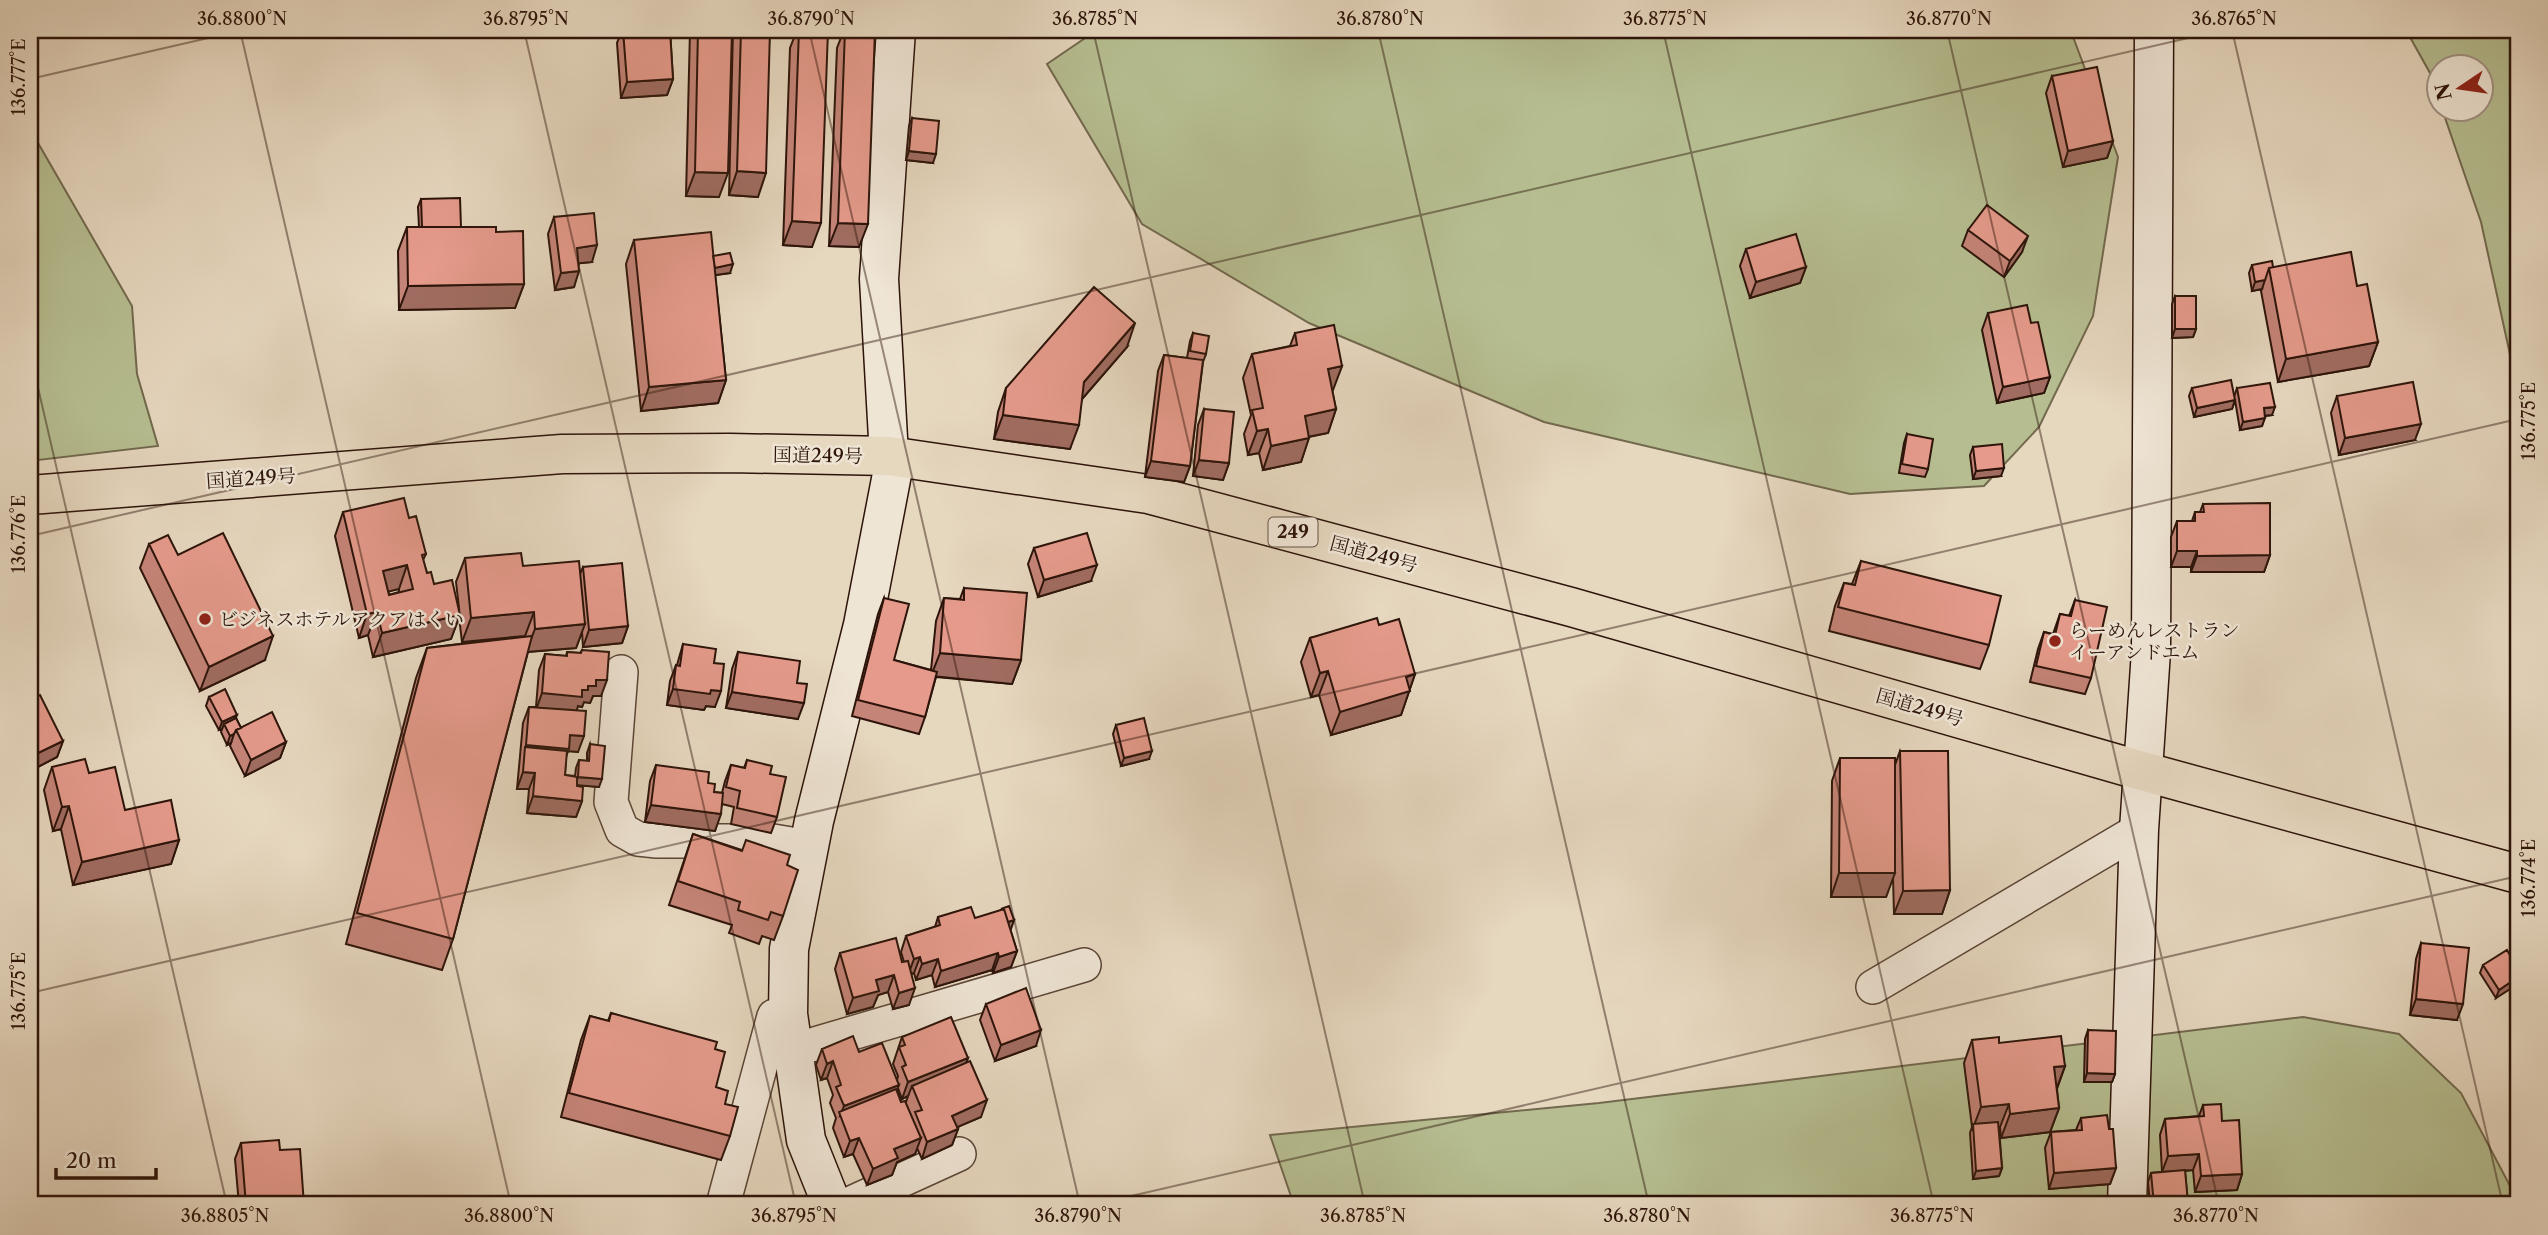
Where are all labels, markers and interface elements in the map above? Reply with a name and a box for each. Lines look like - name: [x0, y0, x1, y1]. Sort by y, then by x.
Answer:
- text: 36.8800°N: [197, 8, 287, 30]
- text: 36.8795°N: [483, 8, 569, 30]
- text: 36.8790°N: [767, 8, 855, 30]
- text: 36.8785°N: [1052, 8, 1138, 30]
- text: 36.8780°N: [1336, 8, 1424, 30]
- text: 36.8775°N: [1623, 8, 1707, 30]
- text: 36.8770°N: [1906, 8, 1992, 30]
- text: 36.8765°N: [2191, 8, 2277, 30]
- text: 136.777°E: [8, 38, 30, 116]
- north arrow: [2426, 52, 2496, 122]
- text: N: [2431, 81, 2457, 102]
- text: 136.775°E: [2518, 382, 2540, 460]
- street label: 国道249号: [773, 443, 863, 468]
- street label: 国道249号: [205, 464, 297, 493]
- text: 136.776°E: [8, 495, 30, 573]
- road number: 249: [1268, 518, 1318, 546]
- street label: 国道249号: [1327, 532, 1420, 577]
- place label: ビジネスホテルアクアはくい: [219, 608, 464, 631]
- marker: ビジネスホテルアクアはくい: [197, 611, 213, 627]
- place label: らーめんレストラン イーアンドエム: [2069, 619, 2239, 664]
- marker: らーめんレストラン イーアンドエム: [2047, 633, 2063, 649]
- street label: 国道249号: [1873, 684, 1966, 731]
- text: 136.774°E: [2518, 839, 2540, 917]
- text: 136.775°E: [8, 952, 30, 1030]
- scale bar: [56, 1137, 156, 1181]
- text: 20 m: [66, 1148, 117, 1173]
- text: 36.8805°N: [181, 1205, 269, 1227]
- text: 36.8800°N: [464, 1205, 554, 1227]
- text: 36.8795°N: [751, 1205, 837, 1227]
- text: 36.8790°N: [1034, 1205, 1122, 1227]
- text: 36.8785°N: [1320, 1205, 1406, 1227]
- text: 36.8780°N: [1603, 1205, 1691, 1227]
- text: 36.8775°N: [1890, 1205, 1974, 1227]
- text: 36.8770°N: [2173, 1205, 2259, 1227]

